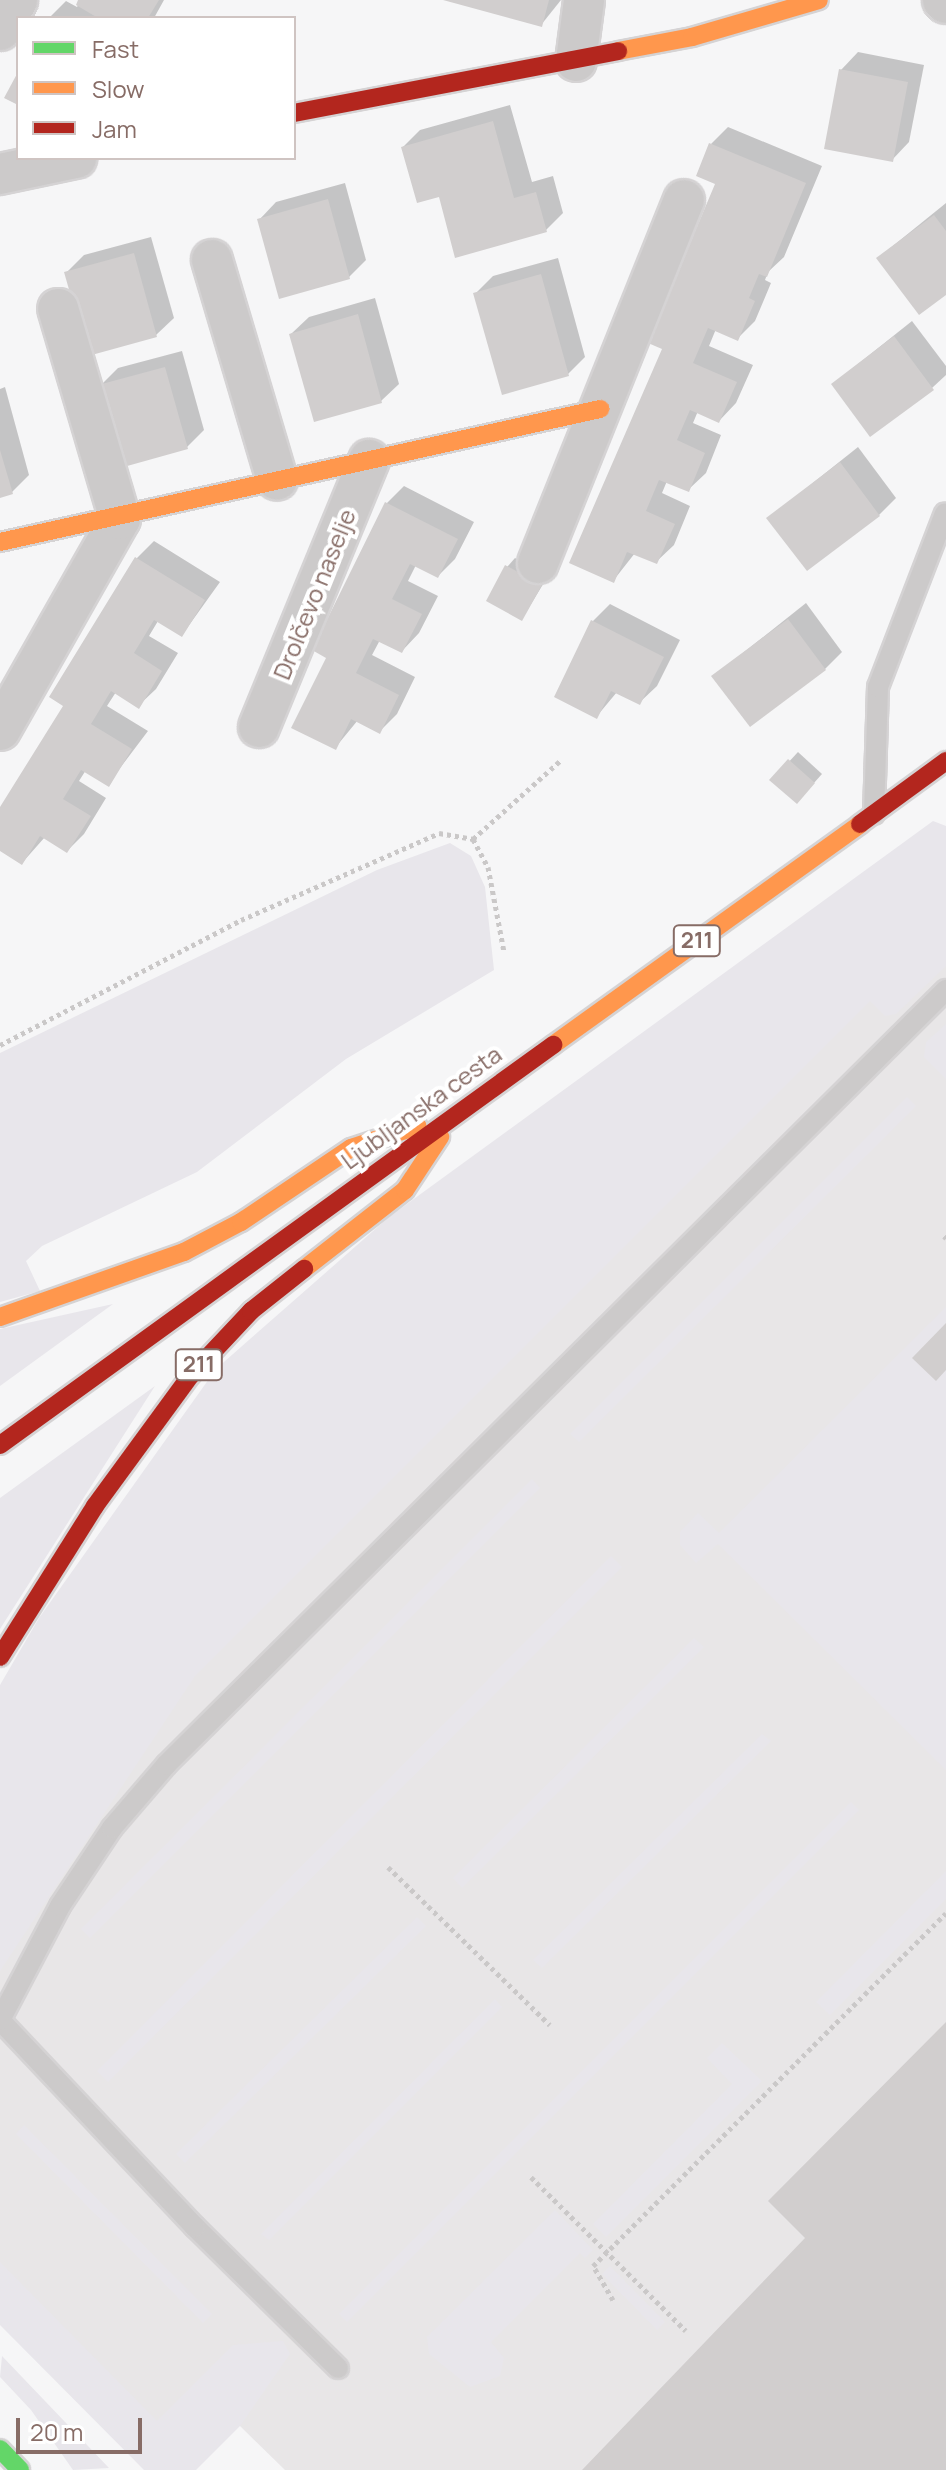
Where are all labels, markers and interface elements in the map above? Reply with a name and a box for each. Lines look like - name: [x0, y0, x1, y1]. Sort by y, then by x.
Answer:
- legend: [16, 16, 296, 160]
- text: Fast: [92, 32, 139, 65]
- text: Slow: [92, 72, 145, 105]
- text: Jam: [92, 112, 137, 145]
- street label: Drolčevo naselje: [267, 505, 361, 683]
- road number: 211: [671, 923, 723, 959]
- street label: Ljubljanska cesta: [335, 1039, 507, 1175]
- road number: 211: [173, 1347, 225, 1383]
- scale bar: [20, 2402, 146, 2452]
- text: 20 m: [30, 2415, 83, 2448]

